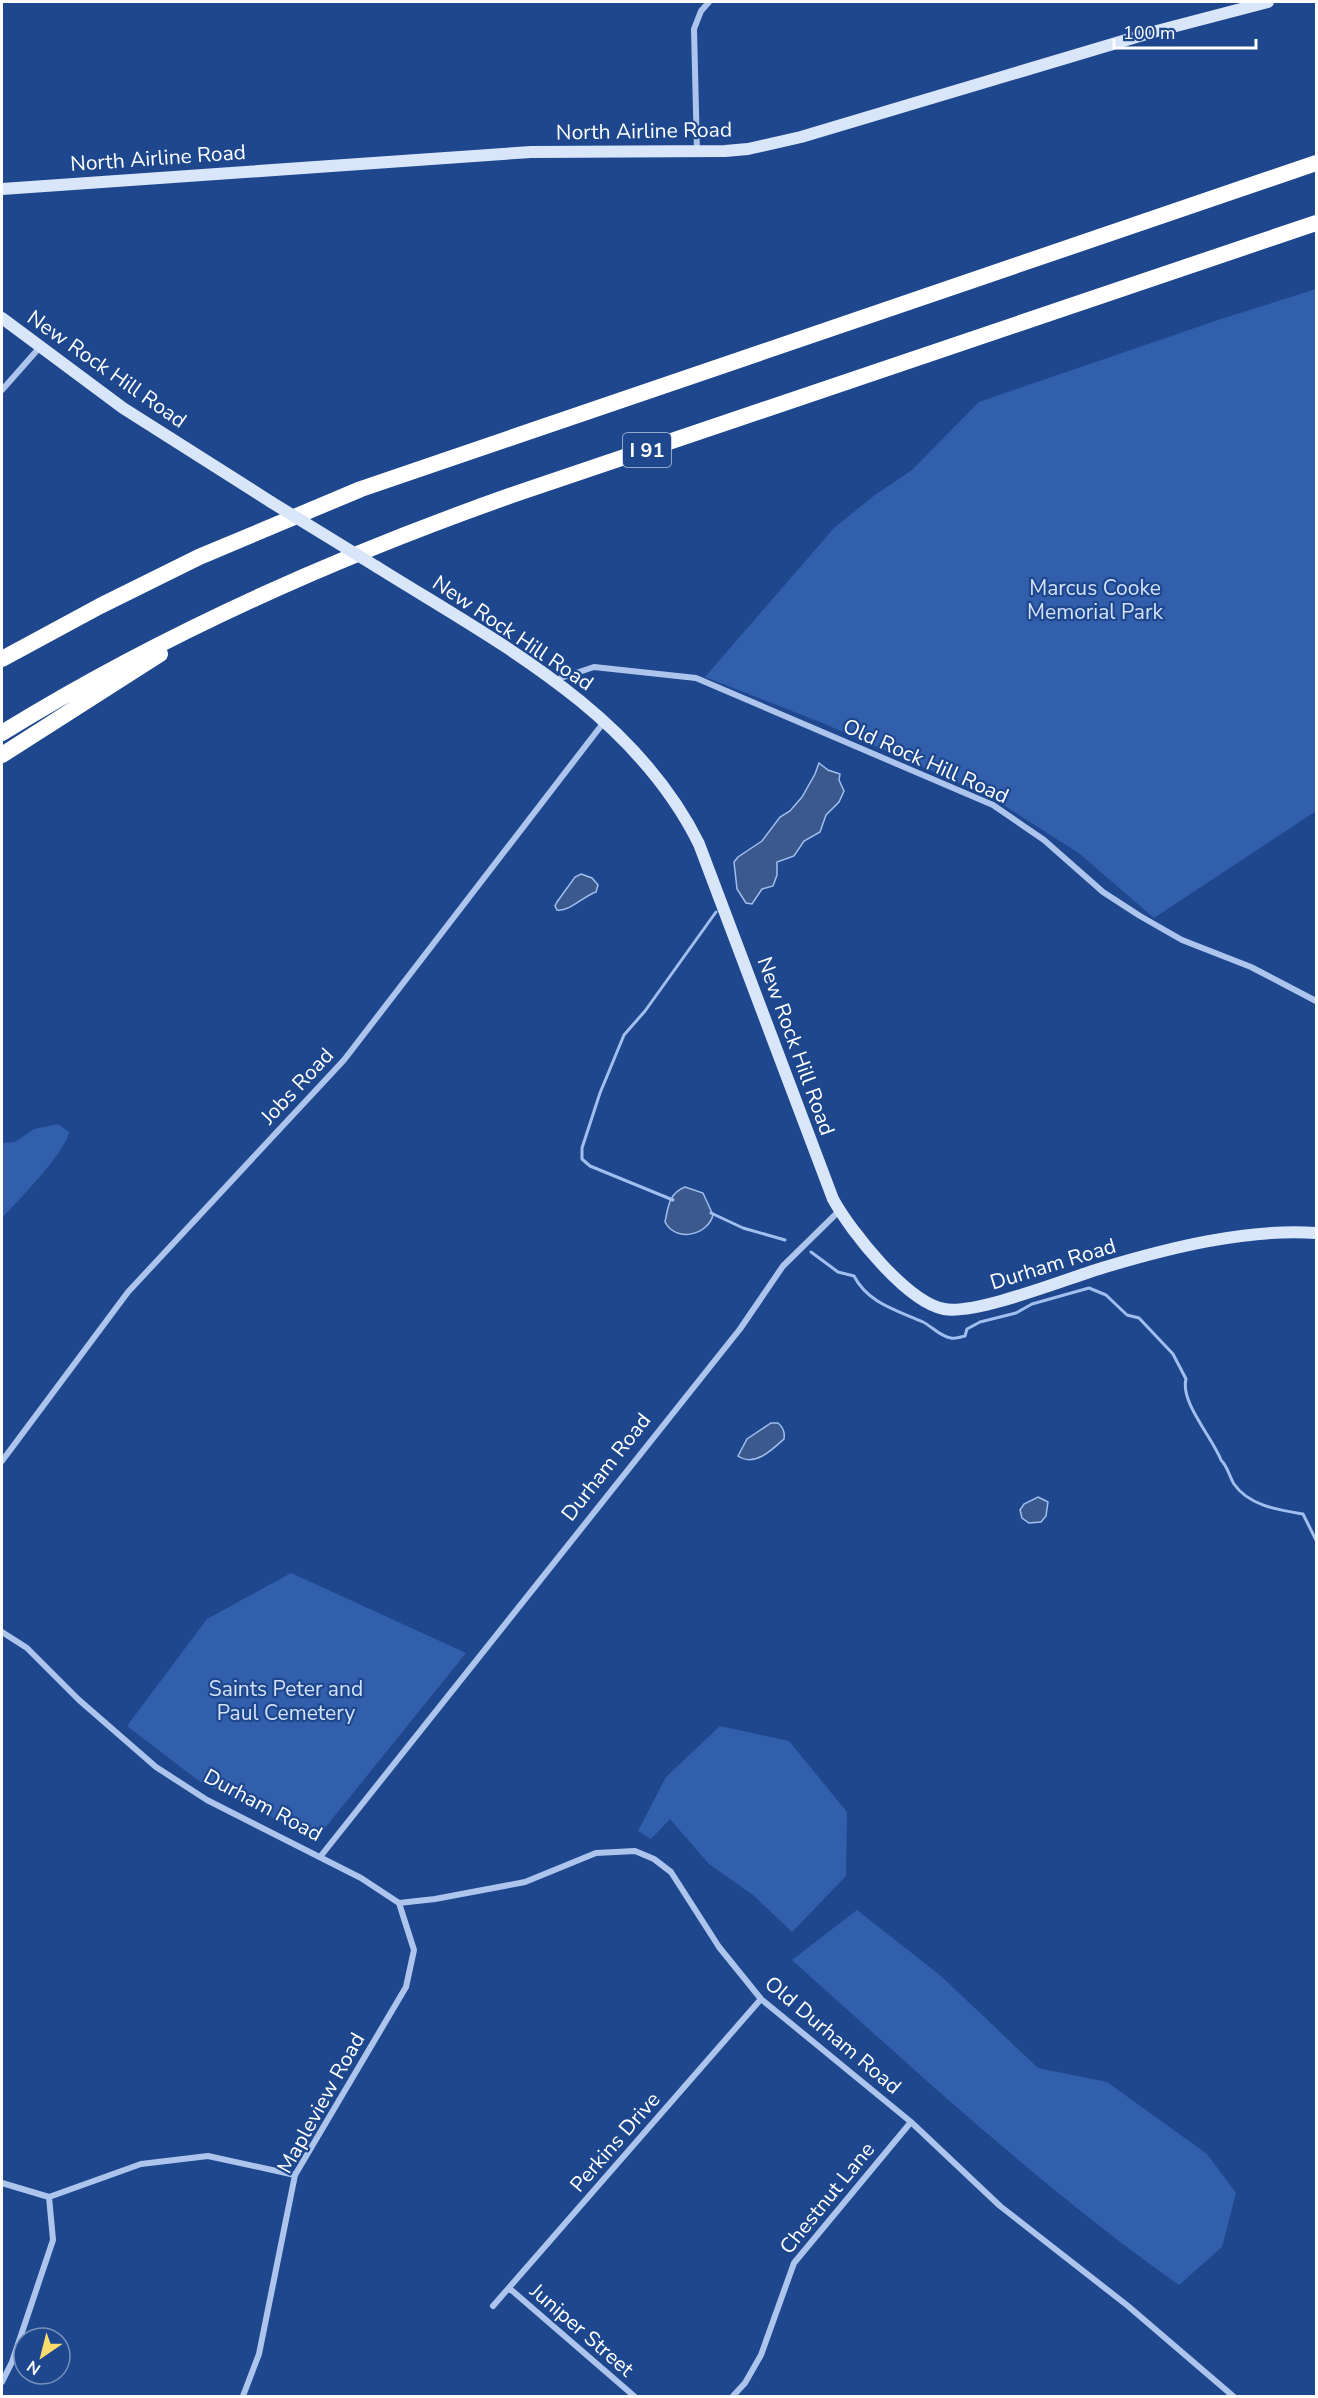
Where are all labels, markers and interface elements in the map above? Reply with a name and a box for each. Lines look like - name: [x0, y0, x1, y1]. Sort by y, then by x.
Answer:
- scale bar: [1114, 12, 1256, 50]
- text: 100 m: [1123, 21, 1175, 45]
- street label: North Airline Road: [556, 115, 732, 147]
- street label: North Airline Road: [69, 138, 247, 178]
- street label: New Rock Hill Road: [22, 304, 192, 434]
- road number: I 91: [623, 433, 671, 467]
- street label: New Rock Hill Road: [427, 569, 599, 697]
- park label: Marcus Cooke Memorial Park: [1027, 574, 1163, 626]
- street label: Old Rock Hill Road: [839, 712, 1013, 810]
- street label: New Rock Hill Road: [751, 953, 841, 1139]
- street label: Jobs Road: [254, 1042, 340, 1131]
- street label: Durham Road: [987, 1232, 1119, 1296]
- street label: Durham Road: [555, 1407, 657, 1527]
- park label: Saints Peter and Paul Cemetery: [209, 1675, 363, 1727]
- street label: Durham Road: [199, 1762, 327, 1848]
- street label: Old Durham Road: [759, 1970, 907, 2100]
- street label: Mapleview Road: [271, 2028, 371, 2178]
- street label: Perkins Drive: [564, 2086, 666, 2198]
- street label: Chestnut Lane: [773, 2136, 881, 2260]
- street label: Juniper Street: [523, 2276, 640, 2383]
- north arrow: [12, 2326, 72, 2386]
- text: N: [23, 2355, 45, 2380]

